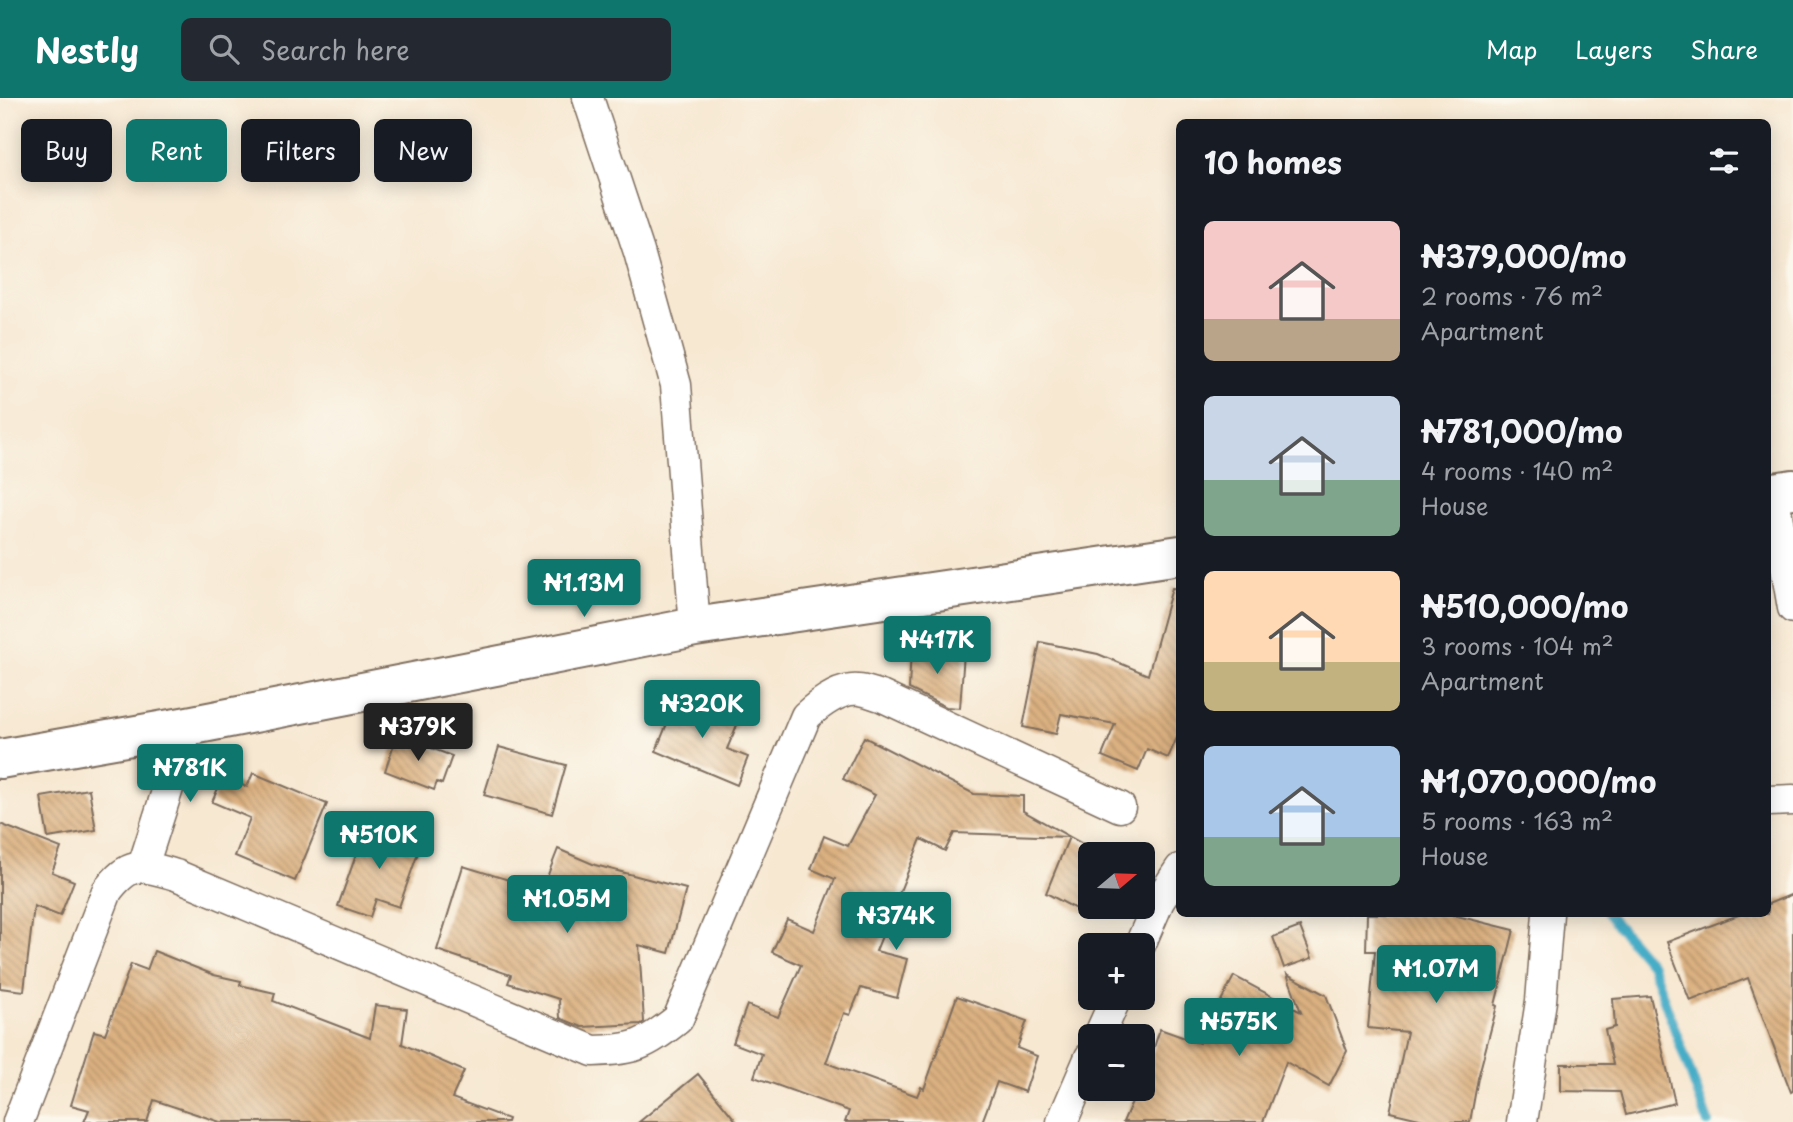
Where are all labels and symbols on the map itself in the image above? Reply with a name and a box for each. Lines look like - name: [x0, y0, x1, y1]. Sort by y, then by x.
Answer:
- pin: ₦1.13M: [527, 560, 641, 619]
- pin: ₦417K: [888, 616, 986, 676]
- pin: ₦320K: [653, 680, 751, 740]
- pin: ₦379K: [369, 704, 467, 763]
- pin: ₦781K: [141, 744, 239, 804]
- pin: ₦510K: [330, 812, 428, 871]
- north arrow: [1078, 842, 1155, 919]
- pin: ₦1.05M: [510, 876, 624, 935]
- pin: ₦374K: [847, 892, 945, 952]
- pin: ₦1.07M: [1379, 946, 1493, 1005]
- pin: ₦575K: [1190, 998, 1288, 1058]

